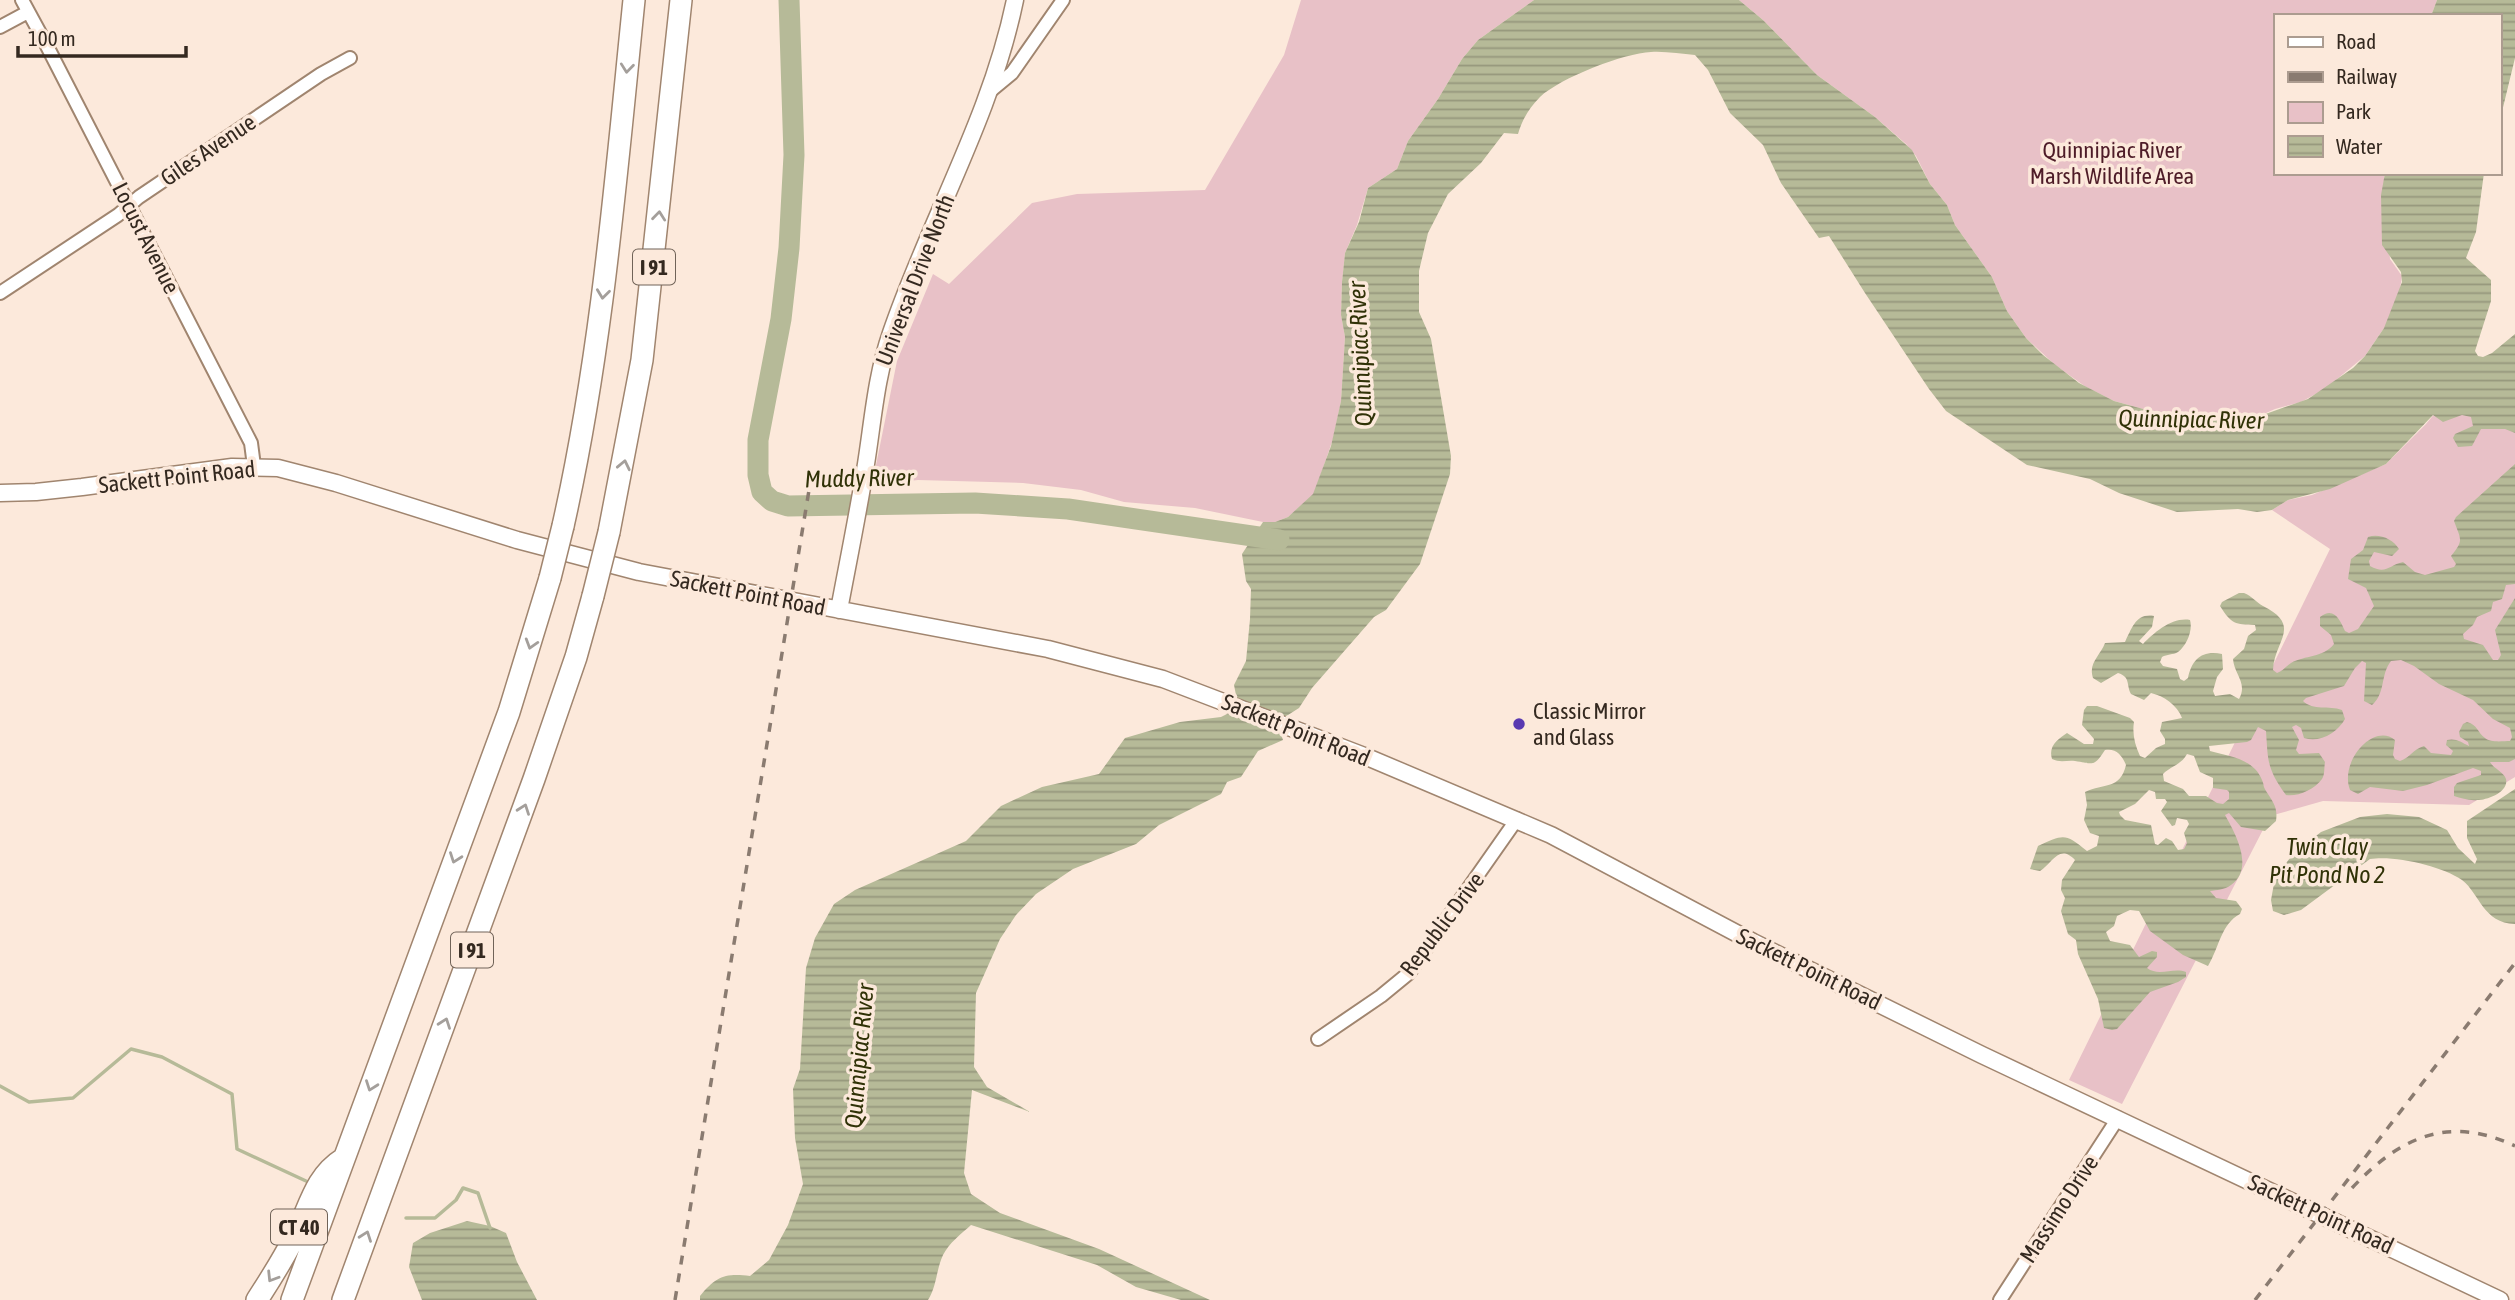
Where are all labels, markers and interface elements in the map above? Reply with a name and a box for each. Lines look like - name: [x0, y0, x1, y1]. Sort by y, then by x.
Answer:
- scale bar: [18, 14, 186, 58]
- legend: [2274, 14, 2501, 175]
- text: 100 m: [28, 26, 76, 50]
- text: Road: [2336, 29, 2376, 53]
- one-way arrow: [620, 62, 635, 74]
- text: Railway: [2336, 64, 2398, 88]
- text: Park: [2336, 99, 2371, 123]
- street label: Giles Avenue: [156, 109, 260, 191]
- text: Water: [2336, 134, 2383, 158]
- park label: Quinnipiac River Marsh Wildlife Area: [2030, 137, 2194, 189]
- street label: Locust Avenue: [107, 178, 185, 298]
- street label: Universal Drive North: [870, 191, 960, 369]
- one-way arrow: [651, 210, 666, 221]
- road number: I 91: [633, 250, 675, 284]
- water label: Quinnipiac River: [1343, 280, 1377, 427]
- one-way arrow: [596, 288, 611, 300]
- water label: Quinnipiac River: [2118, 404, 2265, 434]
- street label: Sackett Point Road: [97, 456, 257, 498]
- one-way arrow: [615, 459, 630, 471]
- water label: Muddy River: [804, 464, 915, 492]
- street label: Sackett Point Road: [668, 565, 828, 621]
- one-way arrow: [524, 638, 539, 650]
- street label: Sackett Point Road: [1218, 688, 1374, 772]
- place label: Classic Mirror and Glass: [1533, 698, 1646, 750]
- marker: Classic Mirror and Glass: [1511, 716, 1527, 732]
- one-way arrow: [515, 804, 529, 816]
- water label: Twin Clay Pit Pond No 2: [2269, 833, 2385, 888]
- one-way arrow: [449, 852, 463, 864]
- street label: Republic Drive: [1395, 867, 1489, 981]
- street label: Sackett Point Road: [1733, 923, 1885, 1015]
- road number: I 91: [451, 932, 493, 968]
- water label: Quinnipiac River: [839, 982, 879, 1130]
- one-way arrow: [437, 1017, 451, 1029]
- one-way arrow: [365, 1079, 379, 1091]
- street label: Massimo Drive: [2015, 1150, 2103, 1268]
- street label: Sackett Point Road: [2244, 1169, 2398, 1259]
- road number: CT 40: [271, 1210, 327, 1244]
- one-way arrow: [358, 1230, 372, 1242]
- one-way arrow: [267, 1269, 280, 1282]

